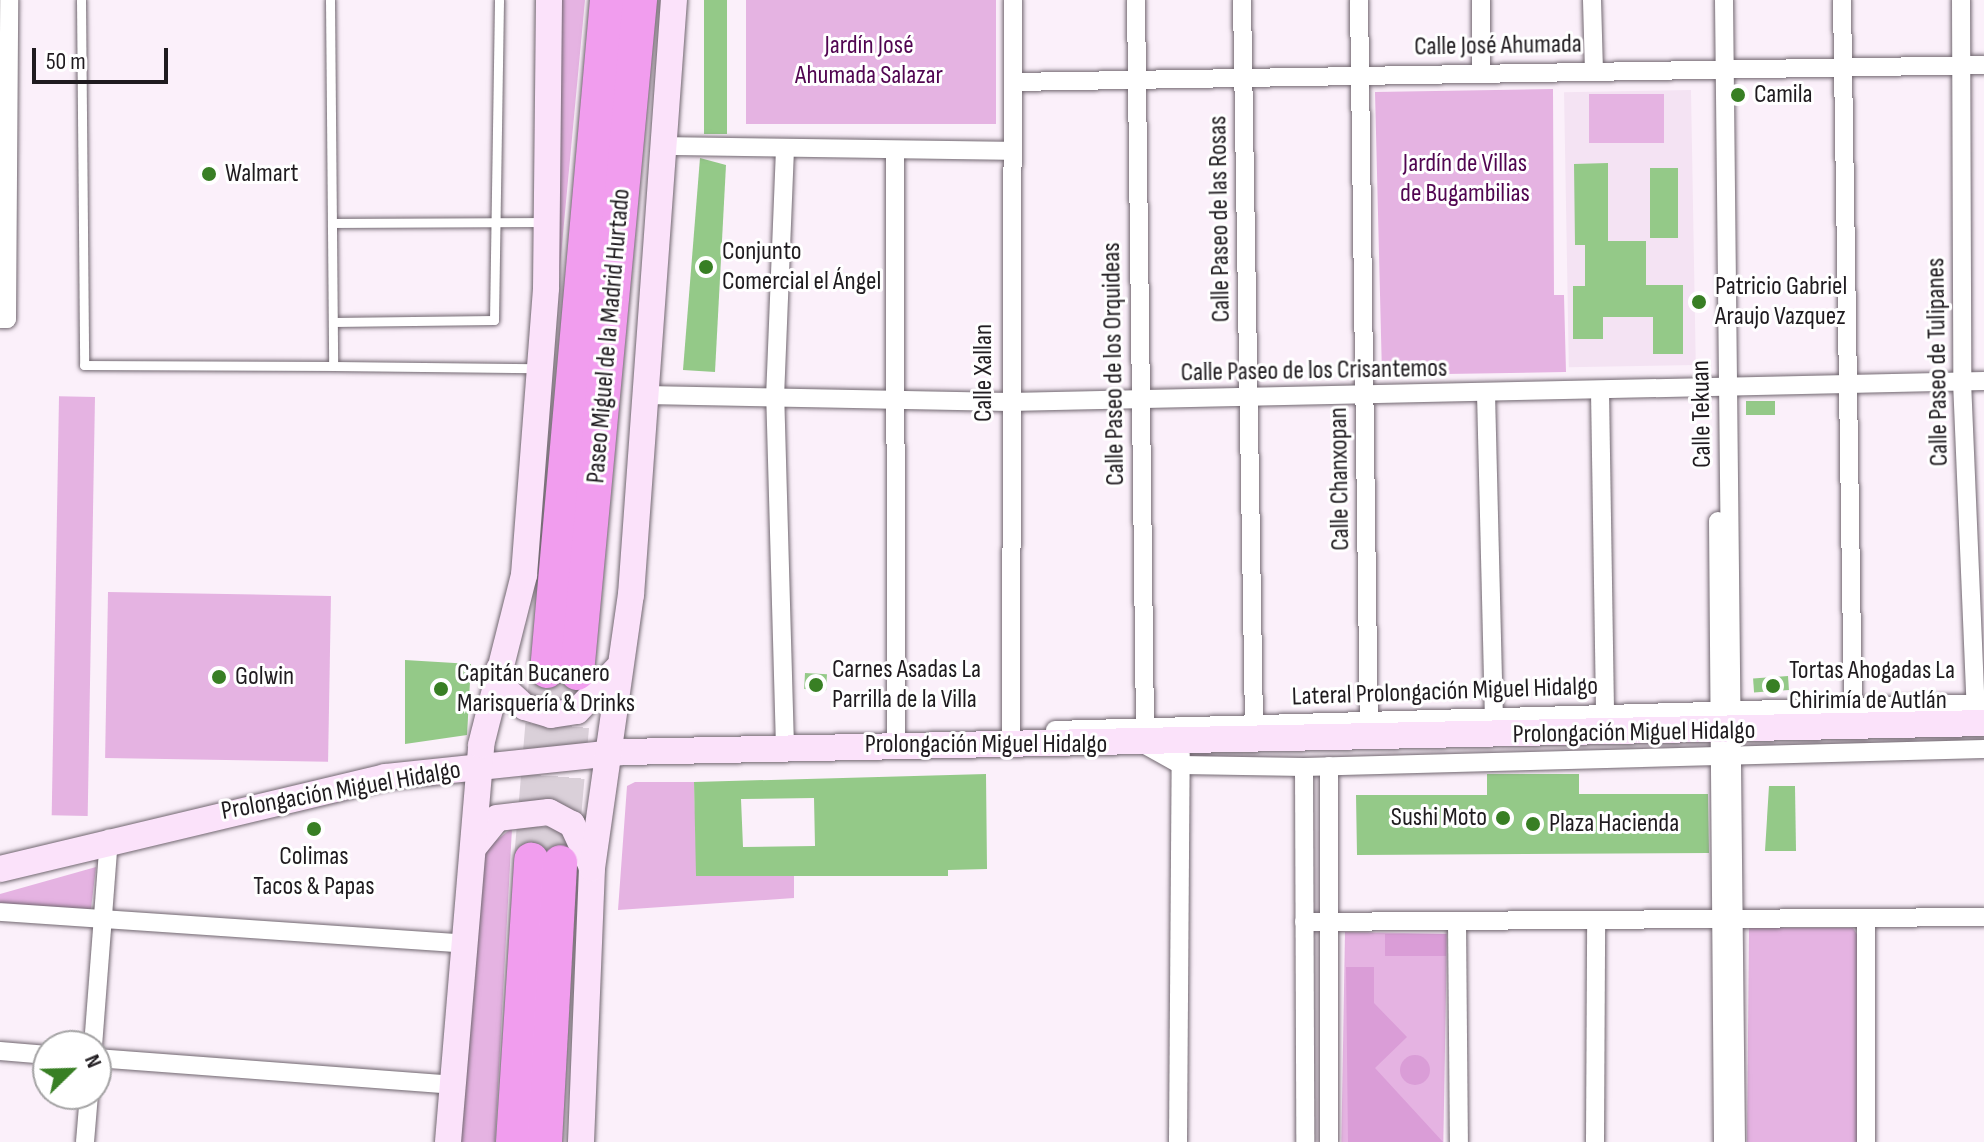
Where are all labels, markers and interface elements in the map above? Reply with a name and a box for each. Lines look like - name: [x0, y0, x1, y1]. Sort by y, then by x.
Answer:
- street label: Calle José Ahumada: [1414, 29, 1582, 63]
- park label: Jardín José Ahumada Salazar: [795, 30, 943, 92]
- scale bar: [36, 32, 172, 82]
- text: 50 m: [46, 47, 86, 76]
- place label: Camila: [1754, 79, 1813, 111]
- marker: Camila: [1729, 86, 1747, 104]
- street label: Calle Paseo de las Rosas: [1203, 115, 1237, 323]
- park label: Jardín de Villas de Bugambilias: [1400, 148, 1530, 210]
- place label: Walmart: [225, 158, 298, 190]
- marker: Walmart: [200, 165, 218, 183]
- street label: Paseo Miguel de la Madrid Hurtado: [581, 187, 637, 485]
- place label: Conjunto Comercial el Ángel: [722, 236, 881, 298]
- street label: Calle Paseo de los Orquideas: [1096, 242, 1132, 486]
- street label: Calle Paseo de Tulipanes: [1921, 257, 1955, 467]
- marker: Conjunto Comercial el Ángel: [697, 258, 715, 276]
- place label: Patricio Gabriel Araujo Vazquez: [1715, 271, 1847, 332]
- marker: Patricio Gabriel Araujo Vazquez: [1690, 293, 1708, 311]
- street label: Calle Xallan: [968, 324, 1000, 422]
- street label: Calle Paseo de los Crisantemos: [1180, 353, 1448, 389]
- street label: Calle Tekuan: [1685, 360, 1719, 468]
- street label: Calle Chanxopan: [1323, 407, 1357, 551]
- place label: Carnes Asadas La Parrilla de la Villa: [832, 654, 981, 716]
- place label: Tortas Ahogadas La Chirimía de Autlán: [1789, 655, 1955, 716]
- place label: Capitán Bucanero Marisquería & Drinks: [457, 658, 635, 720]
- place label: Golwin: [235, 661, 294, 693]
- marker: Golwin: [210, 668, 228, 686]
- street label: Lateral Prolongación Miguel Hidalgo: [1291, 671, 1599, 713]
- marker: Carnes Asadas La Parrilla de la Villa: [807, 676, 825, 694]
- marker: Tortas Ahogadas La Chirimía de Autlán: [1764, 677, 1782, 695]
- marker: Capitán Bucanero Marisquería & Drinks: [432, 680, 450, 698]
- street label: Prolongación Miguel Hidalgo: [1512, 715, 1756, 751]
- street label: Prolongación Miguel Hidalgo: [865, 729, 1107, 761]
- street label: Prolongación Miguel Hidalgo: [219, 755, 463, 827]
- place label: Sushi Moto: [1391, 802, 1487, 834]
- place label: Plaza Hacienda: [1549, 808, 1679, 840]
- marker: Sushi Moto: [1494, 809, 1512, 827]
- marker: Plaza Hacienda: [1524, 815, 1542, 833]
- marker: Colimas Tacos & Papas: [305, 820, 323, 838]
- place label: Colimas Tacos & Papas: [253, 841, 375, 902]
- north arrow: [32, 1030, 112, 1110]
- text: N: [78, 1051, 107, 1072]

